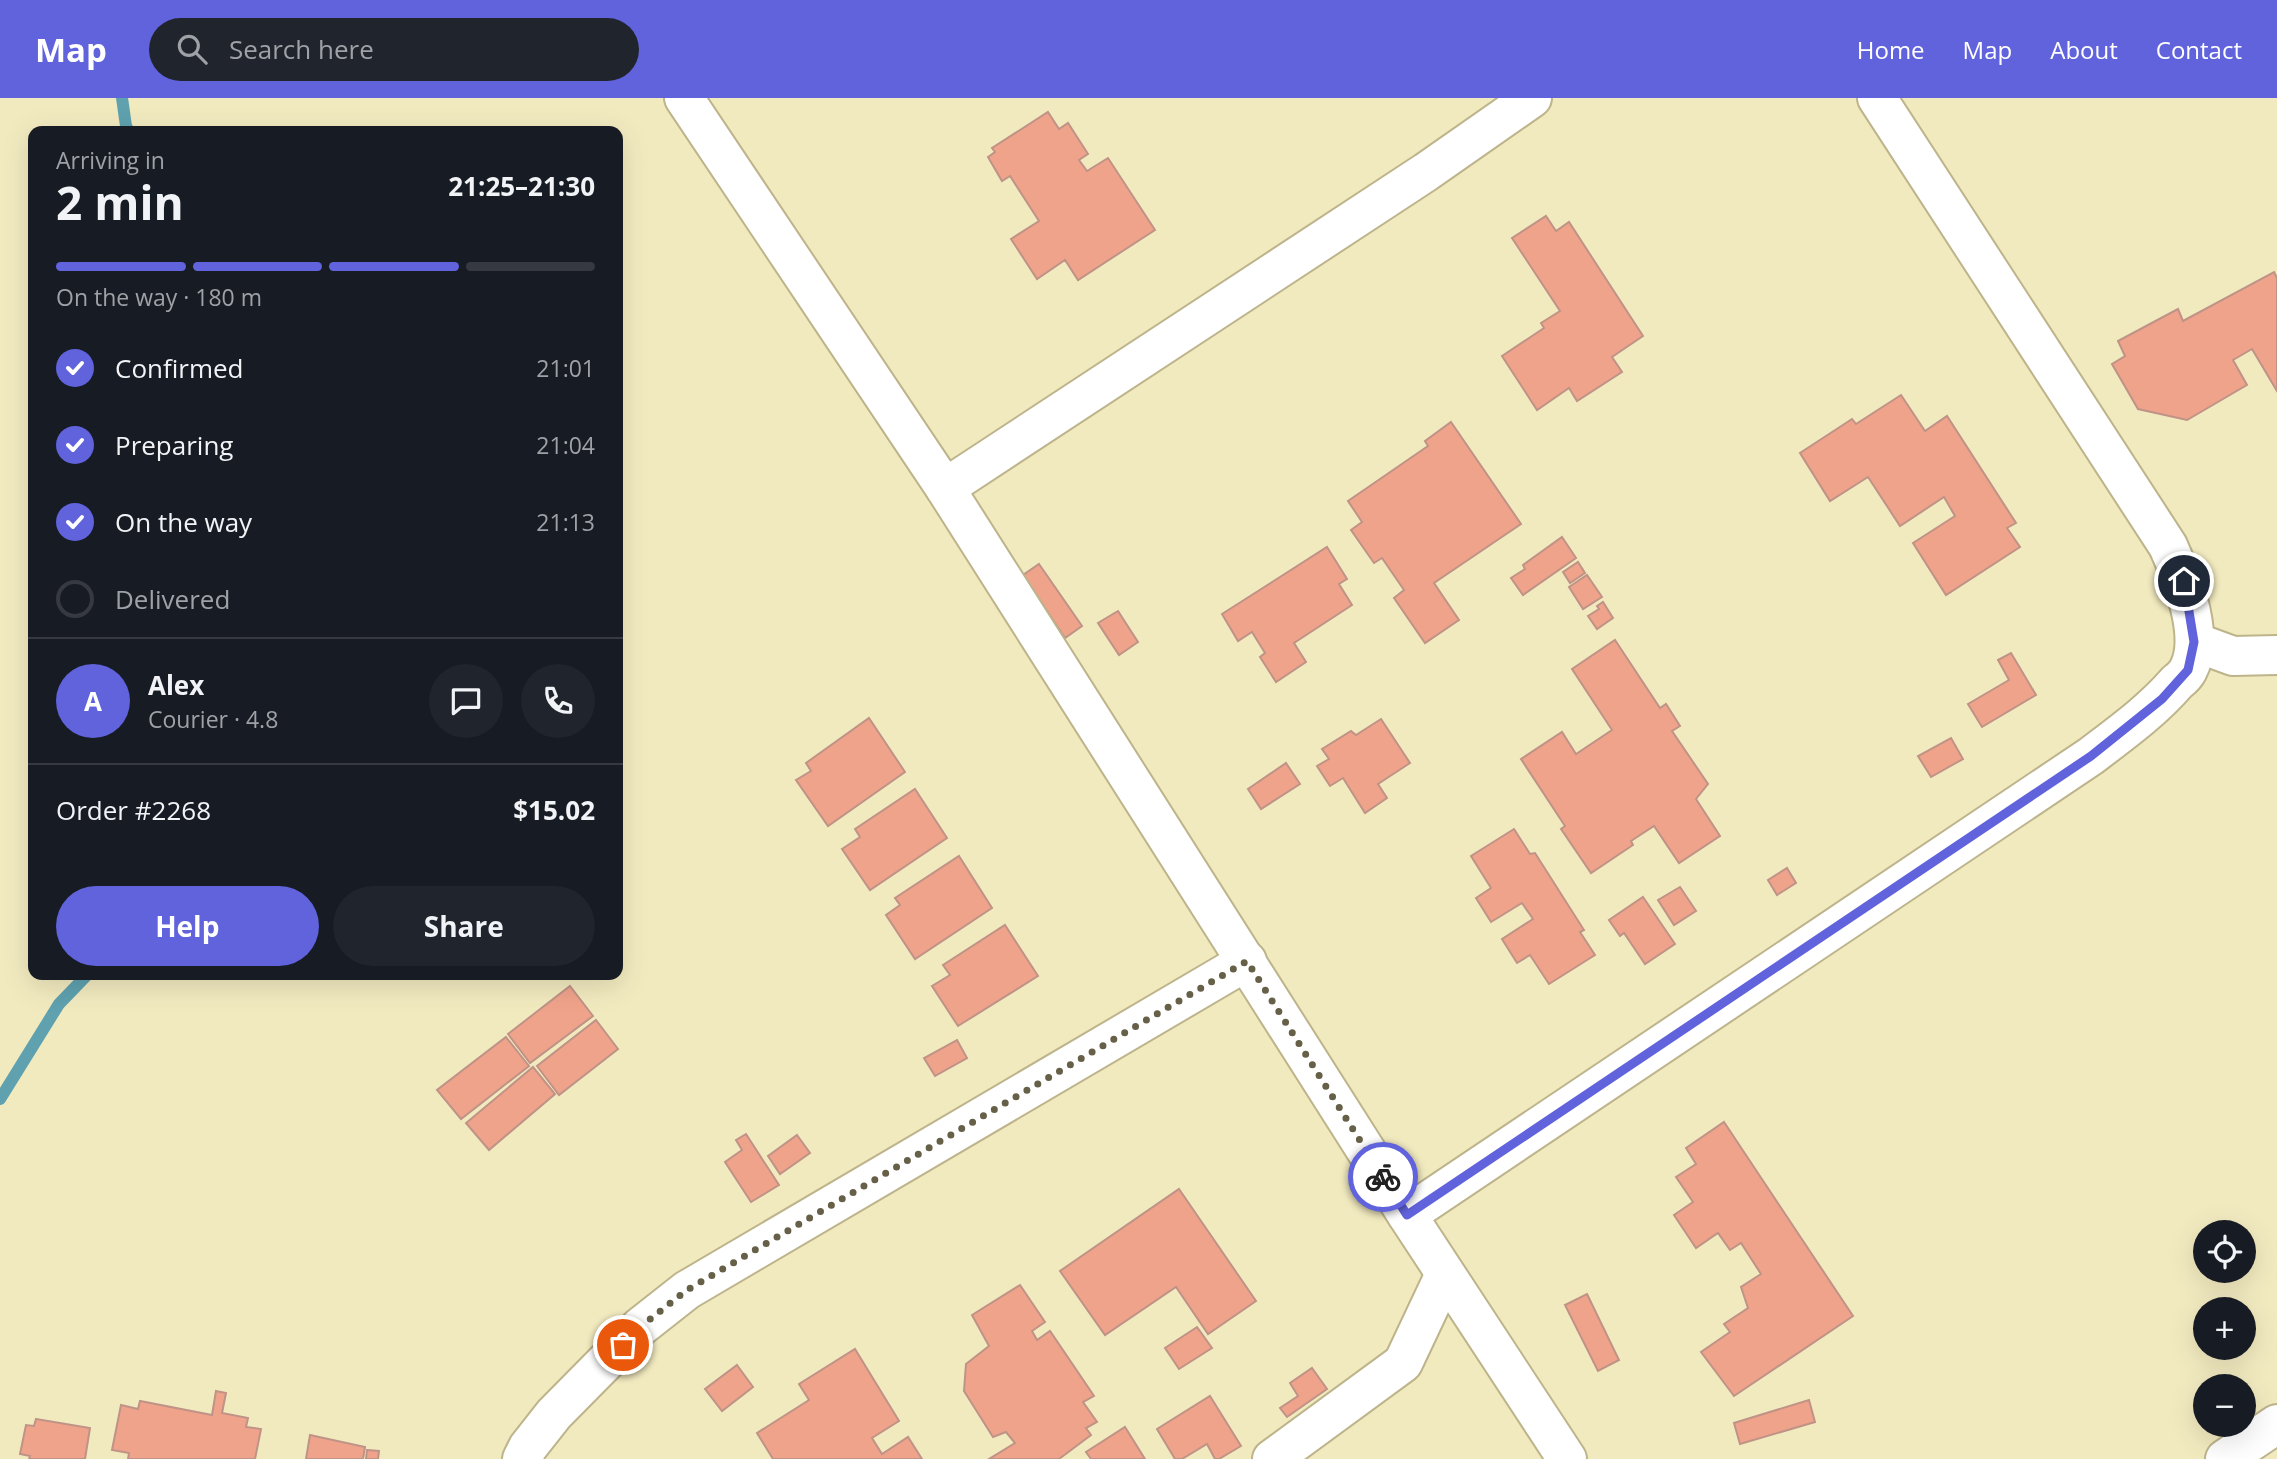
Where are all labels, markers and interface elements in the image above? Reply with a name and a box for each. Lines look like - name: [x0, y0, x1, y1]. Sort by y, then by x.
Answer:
- search box: [149, 18, 639, 81]
- text: Map: [35, 27, 107, 72]
- icon: search: [173, 30, 211, 68]
- text: Search here: [229, 31, 374, 67]
- text: Home: [1857, 33, 1925, 66]
- text: Map: [1963, 33, 2012, 66]
- text: About: [2050, 33, 2118, 66]
- text: Contact: [2156, 33, 2242, 66]
- text: Arriving in: [56, 144, 165, 176]
- text: 21:25–21:30: [448, 168, 595, 204]
- text: 2 min: [56, 171, 184, 233]
- text: On the way · 180 m: [56, 281, 262, 313]
- icon: check: [56, 349, 94, 387]
- text: Confirmed: [115, 350, 243, 386]
- text: 21:01: [536, 352, 595, 384]
- icon: check: [56, 426, 94, 464]
- text: Preparing: [115, 427, 233, 463]
- text: 21:04: [536, 429, 595, 461]
- icon: check: [56, 503, 94, 541]
- text: On the way: [115, 504, 252, 540]
- text: 21:13: [536, 506, 595, 538]
- pin: [2154, 551, 2214, 611]
- icon: home: [2165, 562, 2203, 600]
- text: Delivered: [115, 581, 230, 617]
- button: chat: [429, 664, 503, 738]
- button: phone: [521, 664, 595, 738]
- text: Alex: [148, 667, 204, 703]
- text: A: [84, 683, 102, 719]
- text: Courier · 4.8: [148, 703, 278, 735]
- text: Order #2268: [56, 792, 211, 828]
- text: $15.02: [513, 792, 595, 828]
- button: Help: [56, 886, 319, 966]
- button: Share: [333, 886, 595, 966]
- courier: [1348, 1142, 1418, 1212]
- icon: bike: [1364, 1158, 1402, 1196]
- map controls: [2193, 1220, 2256, 1437]
- button: locate: [2193, 1220, 2256, 1283]
- button: +: [2193, 1297, 2256, 1360]
- pin: [593, 1315, 653, 1375]
- icon: bag: [604, 1326, 642, 1364]
- button: −: [2193, 1374, 2256, 1437]

